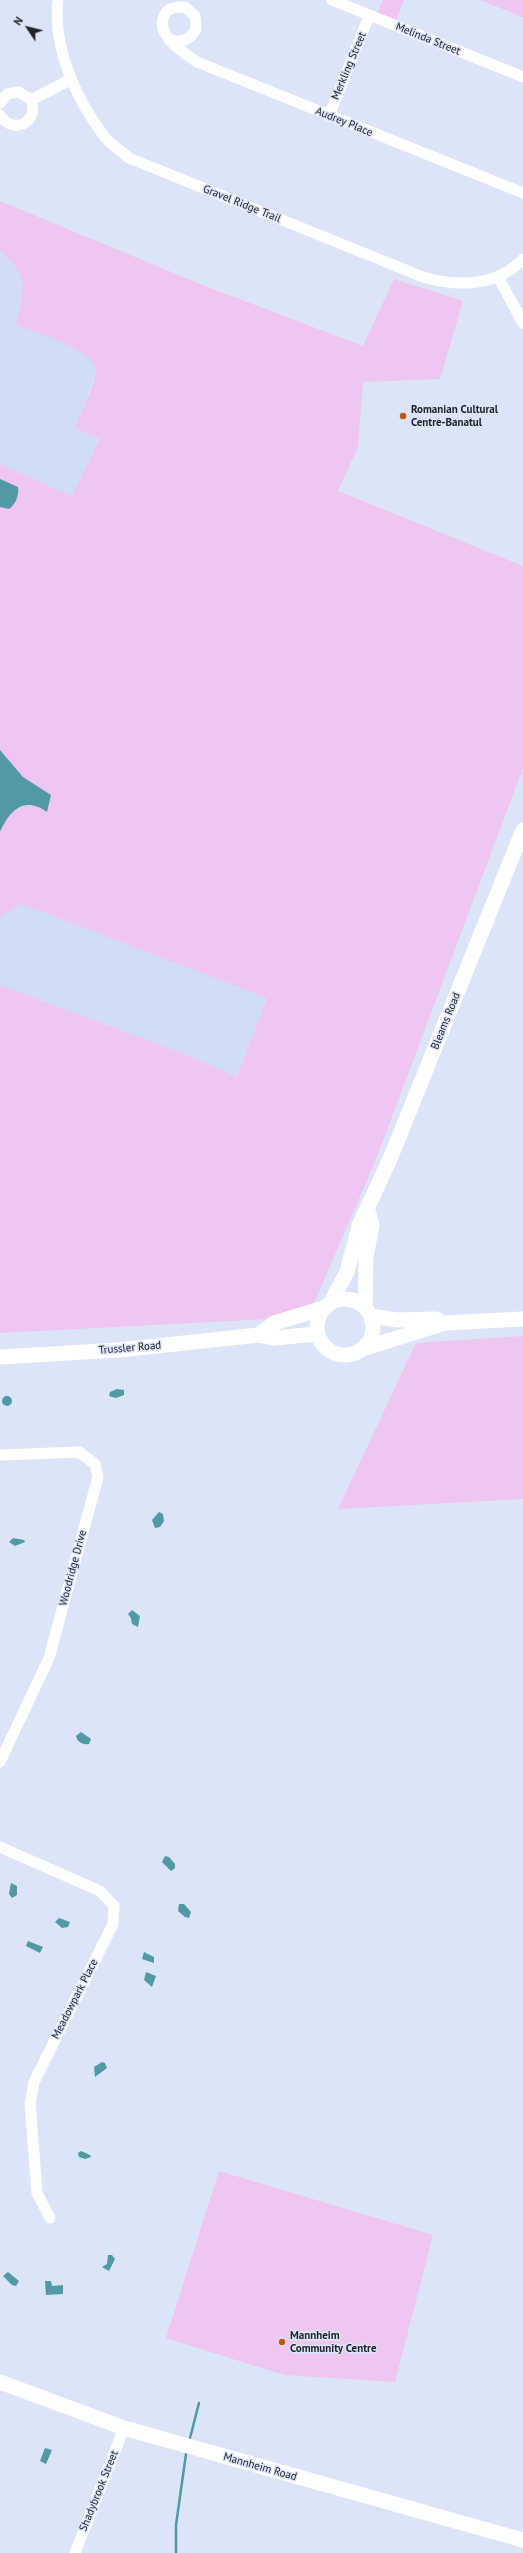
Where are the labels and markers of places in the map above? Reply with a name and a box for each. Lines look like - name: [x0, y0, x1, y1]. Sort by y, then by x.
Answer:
- place label: Romanian Cultural Centre-Banatul: [411, 403, 498, 429]
- marker: Romanian Cultural Centre-Banatul: [398, 411, 408, 421]
- place label: Mannheim Community Centre: [290, 2329, 376, 2355]
- marker: Mannheim Community Centre: [277, 2337, 287, 2347]

